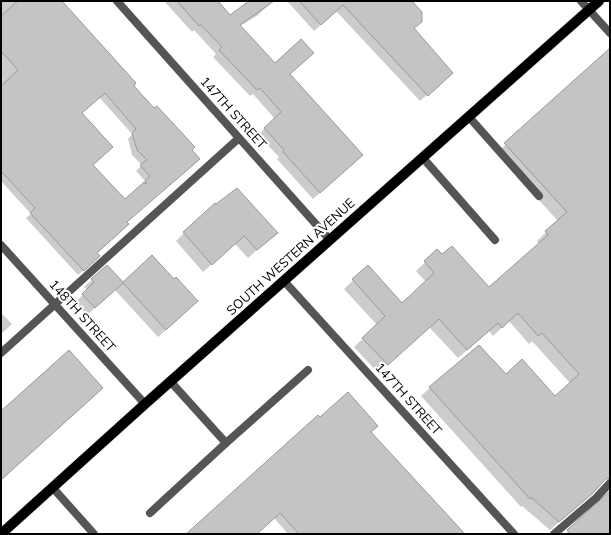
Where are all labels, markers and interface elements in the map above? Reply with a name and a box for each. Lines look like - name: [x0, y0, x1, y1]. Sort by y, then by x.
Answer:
- street label: 147TH STREET: [196, 73, 270, 153]
- street label: SOUTH WESTERN AVENUE: [223, 194, 359, 320]
- street label: 148TH STREET: [45, 276, 119, 356]
- street label: 147TH STREET: [371, 359, 445, 439]

